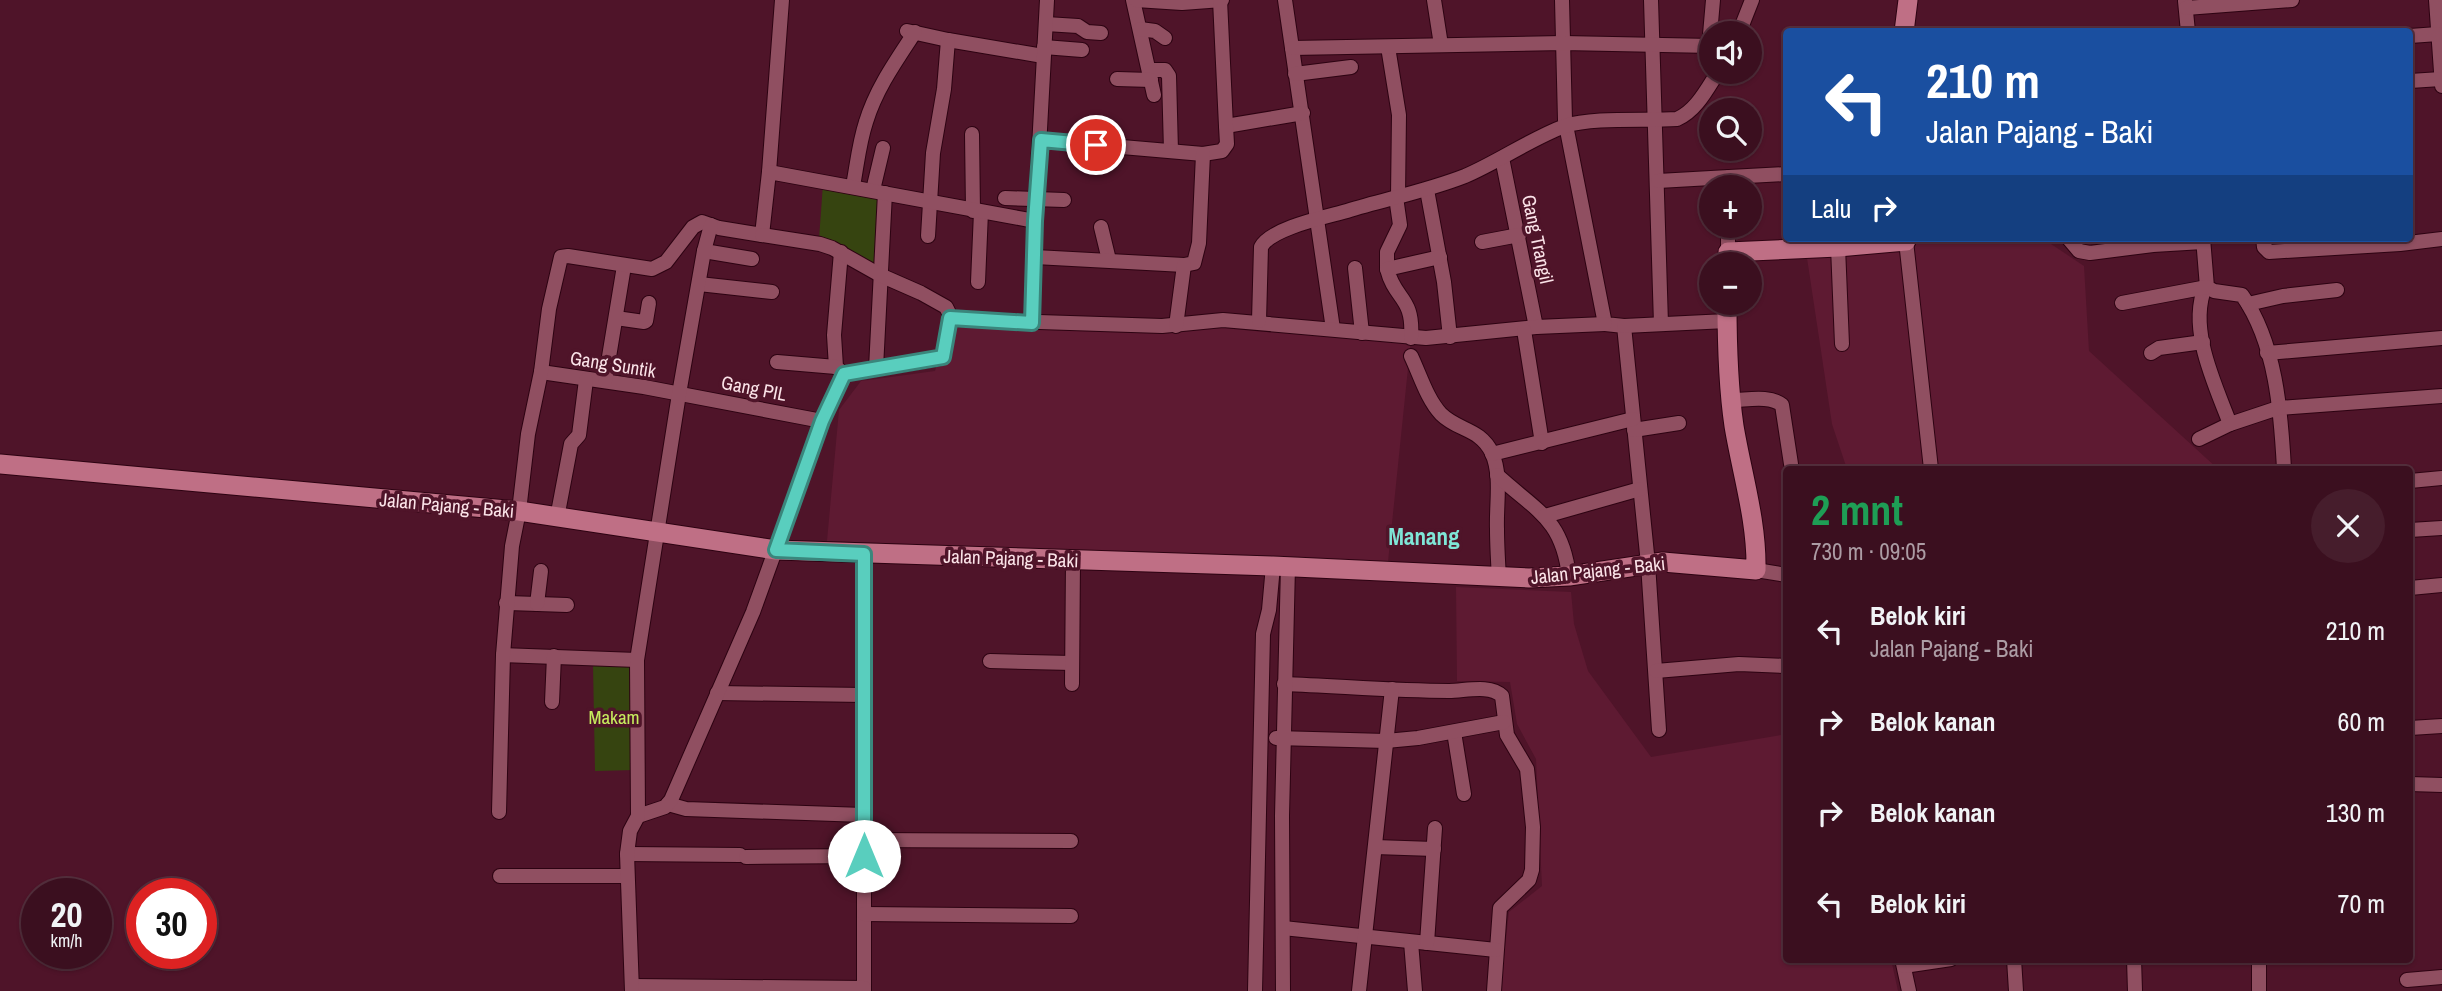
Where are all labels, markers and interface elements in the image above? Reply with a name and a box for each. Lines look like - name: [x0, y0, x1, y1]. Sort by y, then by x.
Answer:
- map controls: [1699, 21, 1762, 315]
- button: sound: [1699, 21, 1762, 84]
- text: 210 m: [1926, 47, 2040, 113]
- icon: left: [1811, 56, 1902, 147]
- button: search: [1699, 98, 1762, 161]
- text: Jalan Pajang - Baki: [1926, 110, 2154, 153]
- pin: [1066, 115, 1126, 175]
- icon: arrive: [1077, 126, 1115, 164]
- button: +: [1699, 175, 1762, 238]
- icon: right: [1865, 189, 1903, 227]
- text: Lalu: [1811, 191, 1851, 226]
- street label: Gang Trangil: [1516, 192, 1560, 286]
- button: −: [1699, 252, 1762, 315]
- street label: Gang Suntik: [568, 344, 658, 384]
- street label: Gang PIL: [719, 369, 789, 407]
- text: 2 mnt: [1811, 482, 1903, 538]
- street label: Jalan Pajang - Baki: [379, 486, 515, 524]
- button: close: [2311, 489, 2385, 563]
- district label: Manang: [1388, 521, 1460, 552]
- text: 730 m · 09:05: [1811, 536, 1926, 567]
- street label: Jalan Pajang - Baki: [943, 543, 1079, 573]
- street label: Jalan Pajang - Baki: [1529, 550, 1667, 590]
- text: Belok kiri: [1870, 598, 1966, 633]
- icon: left: [1811, 612, 1849, 650]
- text: 210 m: [2326, 613, 2385, 648]
- text: Jalan Pajang - Baki: [1870, 633, 2034, 664]
- icon: right: [1811, 703, 1849, 741]
- park label: Makam: [588, 704, 640, 730]
- text: Belok kanan: [1870, 704, 1996, 739]
- text: 60 m: [2338, 704, 2385, 739]
- icon: right: [1811, 794, 1849, 832]
- text: Belok kanan: [1870, 795, 1996, 830]
- text: 130 m: [2326, 795, 2385, 830]
- position arrow: [827, 819, 901, 893]
- speed limit sign: 30: [126, 878, 217, 969]
- icon: left: [1811, 885, 1849, 923]
- text: Belok kiri: [1870, 886, 1966, 921]
- text: 70 m: [2338, 886, 2385, 921]
- text: 20: [51, 891, 82, 938]
- text: km/h: [51, 928, 83, 953]

